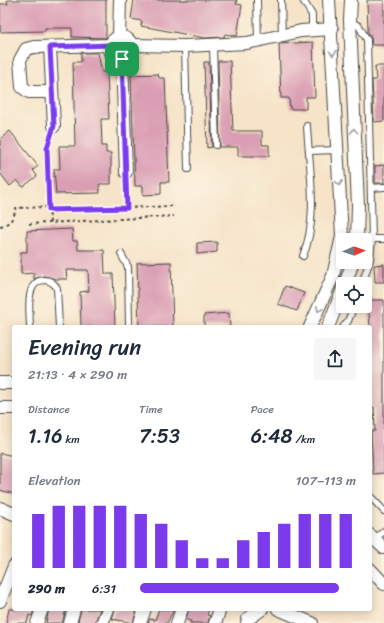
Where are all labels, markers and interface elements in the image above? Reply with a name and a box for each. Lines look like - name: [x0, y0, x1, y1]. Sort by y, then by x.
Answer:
- pin: [105, 42, 139, 76]
- icon: arrive: [111, 48, 133, 70]
- one-way arrow: [328, 50, 337, 56]
- one-way arrow: [350, 128, 359, 134]
- one-way arrow: [335, 180, 344, 186]
- north arrow: [336, 233, 372, 269]
- map controls: [336, 233, 372, 313]
- button: locate: [336, 277, 372, 313]
- one-way arrow: [316, 304, 324, 312]
- text: Evening run: [28, 328, 141, 367]
- button: share: [314, 338, 356, 380]
- text: 21:13 · 4 × 290 m: [28, 363, 127, 386]
- text: Distance: [28, 400, 70, 419]
- text: Time: [139, 400, 163, 419]
- text: Pace: [251, 400, 274, 419]
- text: 1.16: [28, 419, 63, 454]
- text: 7:53: [139, 419, 180, 454]
- text: 6:48: [251, 419, 293, 454]
- text: km: [63, 430, 80, 449]
- text: /km: [293, 430, 315, 449]
- text: Elevation: [28, 469, 81, 492]
- text: 107–113 m: [296, 469, 356, 492]
- text: 290 m: [28, 577, 65, 600]
- text: 6:31: [92, 577, 116, 600]

